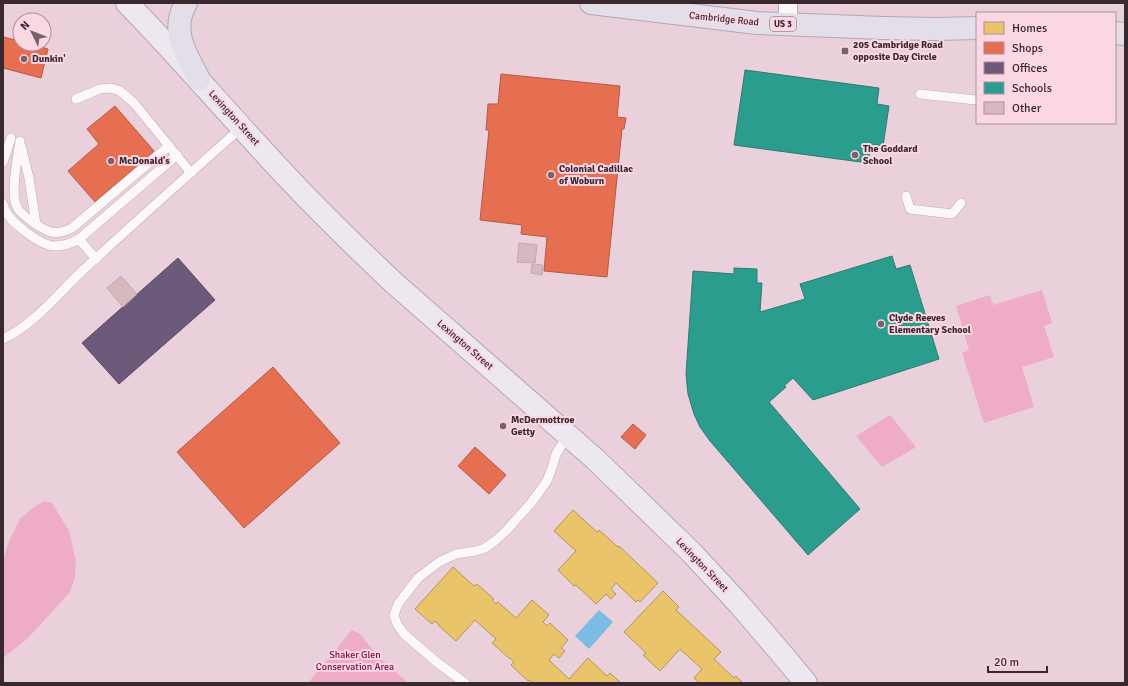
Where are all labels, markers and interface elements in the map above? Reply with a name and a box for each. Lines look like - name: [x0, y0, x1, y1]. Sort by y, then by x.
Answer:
- street label: Cambridge Road: [689, 9, 759, 29]
- north arrow: [12, 12, 52, 52]
- legend: [976, 12, 1116, 124]
- road number: US 3: [770, 17, 796, 31]
- text: N: [18, 18, 32, 33]
- text: Homes: [1012, 21, 1047, 36]
- place label: 205 Cambridge Road opposite Day Circle: [853, 39, 943, 63]
- text: Shops: [1012, 41, 1043, 56]
- marker: 205 Cambridge Road opposite Day Circle: [840, 46, 850, 56]
- place label: Dunkin': [32, 53, 66, 65]
- marker: Dunkin': [19, 54, 29, 64]
- text: Offices: [1012, 61, 1047, 76]
- text: Schools: [1012, 81, 1052, 96]
- street label: Lexington Street: [206, 88, 262, 149]
- text: Other: [1012, 101, 1042, 116]
- place label: The Goddard School: [863, 143, 918, 167]
- marker: The Goddard School: [850, 150, 860, 160]
- place label: McDonald's: [119, 155, 170, 167]
- marker: McDonald's: [106, 156, 116, 166]
- place label: Colonial Cadillac of Woburn: [559, 163, 633, 187]
- marker: Colonial Cadillac of Woburn: [546, 170, 556, 180]
- place label: Clyde Reeves Elementary School: [889, 312, 971, 336]
- street label: Lexington Street: [435, 317, 496, 373]
- marker: Clyde Reeves Elementary School: [876, 319, 886, 329]
- place label: McDermottroe Getty: [511, 414, 575, 438]
- marker: McDermottroe Getty: [498, 421, 508, 431]
- street label: Lexington Street: [673, 536, 731, 595]
- scale bar: [988, 648, 1047, 674]
- park label: Shaker Glen Conservation Area: [316, 649, 394, 673]
- text: 20 m: [994, 655, 1019, 670]

